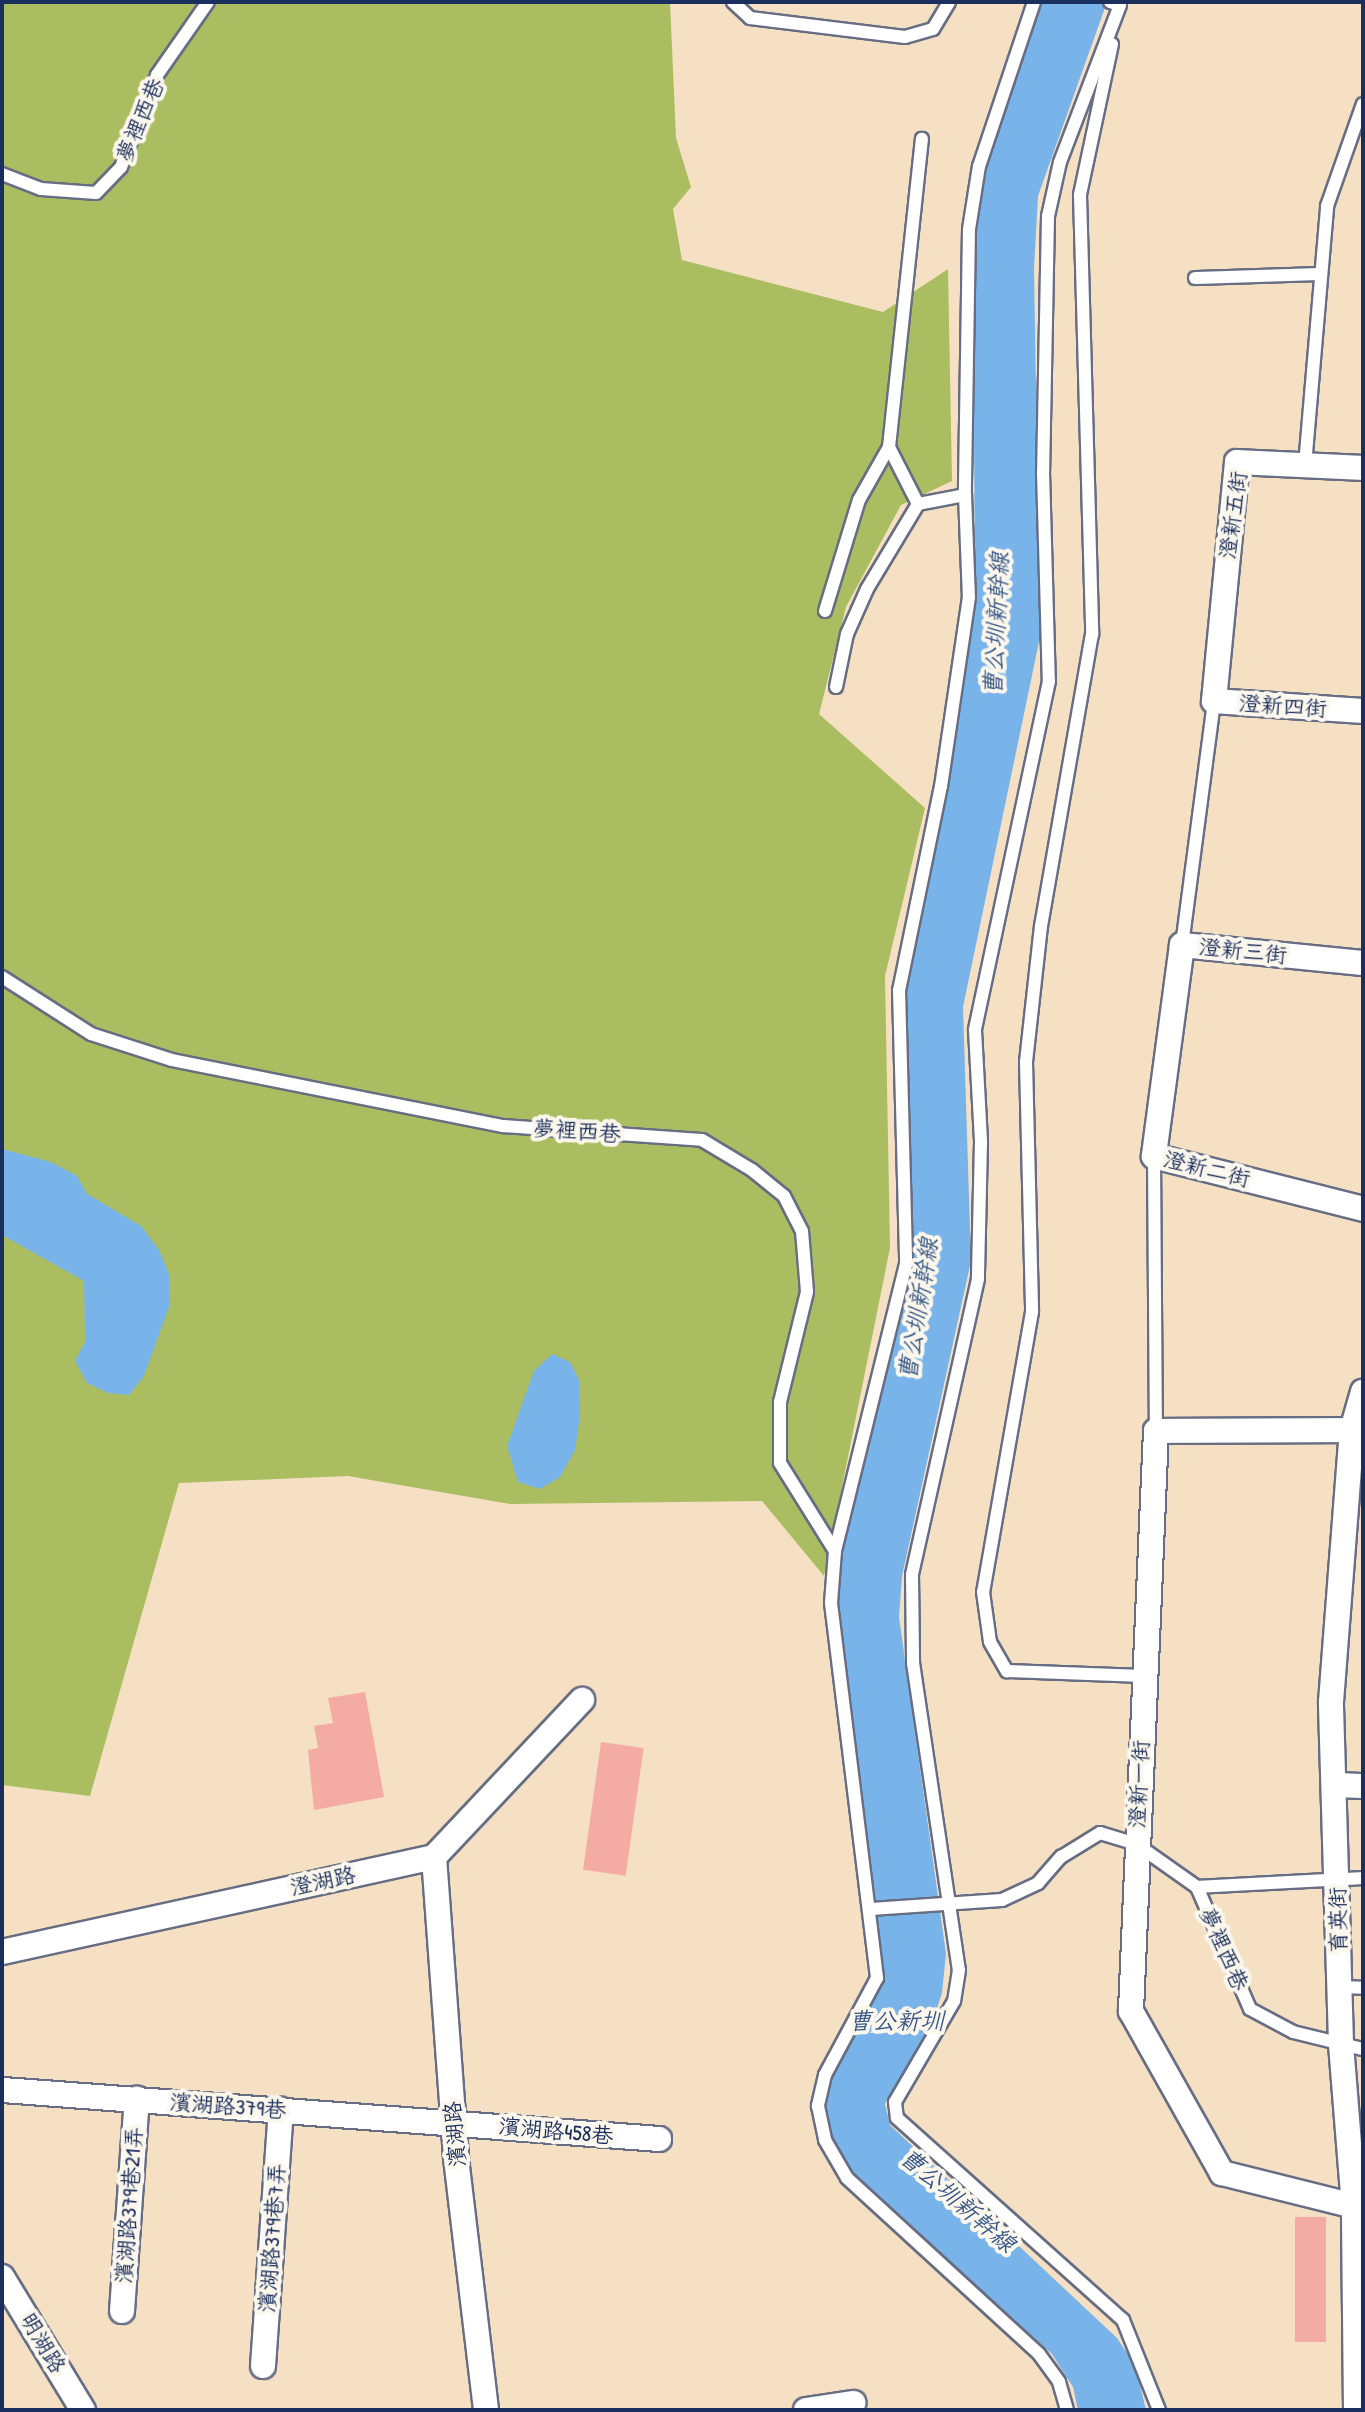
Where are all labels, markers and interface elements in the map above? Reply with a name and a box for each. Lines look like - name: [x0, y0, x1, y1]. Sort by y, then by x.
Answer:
- street label: 夢裡西巷: [111, 74, 169, 166]
- street label: 澄新五街: [1214, 470, 1252, 560]
- water label: 曹公圳新幹線: [978, 551, 1014, 697]
- street label: 澄新四街: [1238, 690, 1328, 722]
- street label: 澄新三街: [1198, 933, 1288, 969]
- street label: 夢裡西巷: [532, 1115, 622, 1147]
- street label: 澄新二街: [1161, 1146, 1253, 1192]
- water label: 曹公圳新幹線: [893, 1236, 943, 1382]
- street label: 澄新一街: [1124, 1739, 1154, 1829]
- street label: 澄湖路: [288, 1861, 358, 1901]
- street label: 育英街: [1324, 1887, 1352, 1953]
- street label: 夢裡西巷: [1194, 1903, 1254, 1995]
- water label: 曹公新圳: [848, 2007, 944, 2035]
- street label: 濱湖路379巷: [169, 2089, 287, 2123]
- street label: 濱湖路: [439, 2100, 471, 2168]
- street label: 濱湖路458巷: [498, 2113, 614, 2149]
- street label: 濱湖路379巷21弄: [110, 2126, 148, 2284]
- water label: 曹公圳新幹線: [894, 2142, 1022, 2258]
- street label: 濱湖路379巷7弄: [254, 2162, 290, 2314]
- street label: 明湖路: [15, 2308, 71, 2378]

